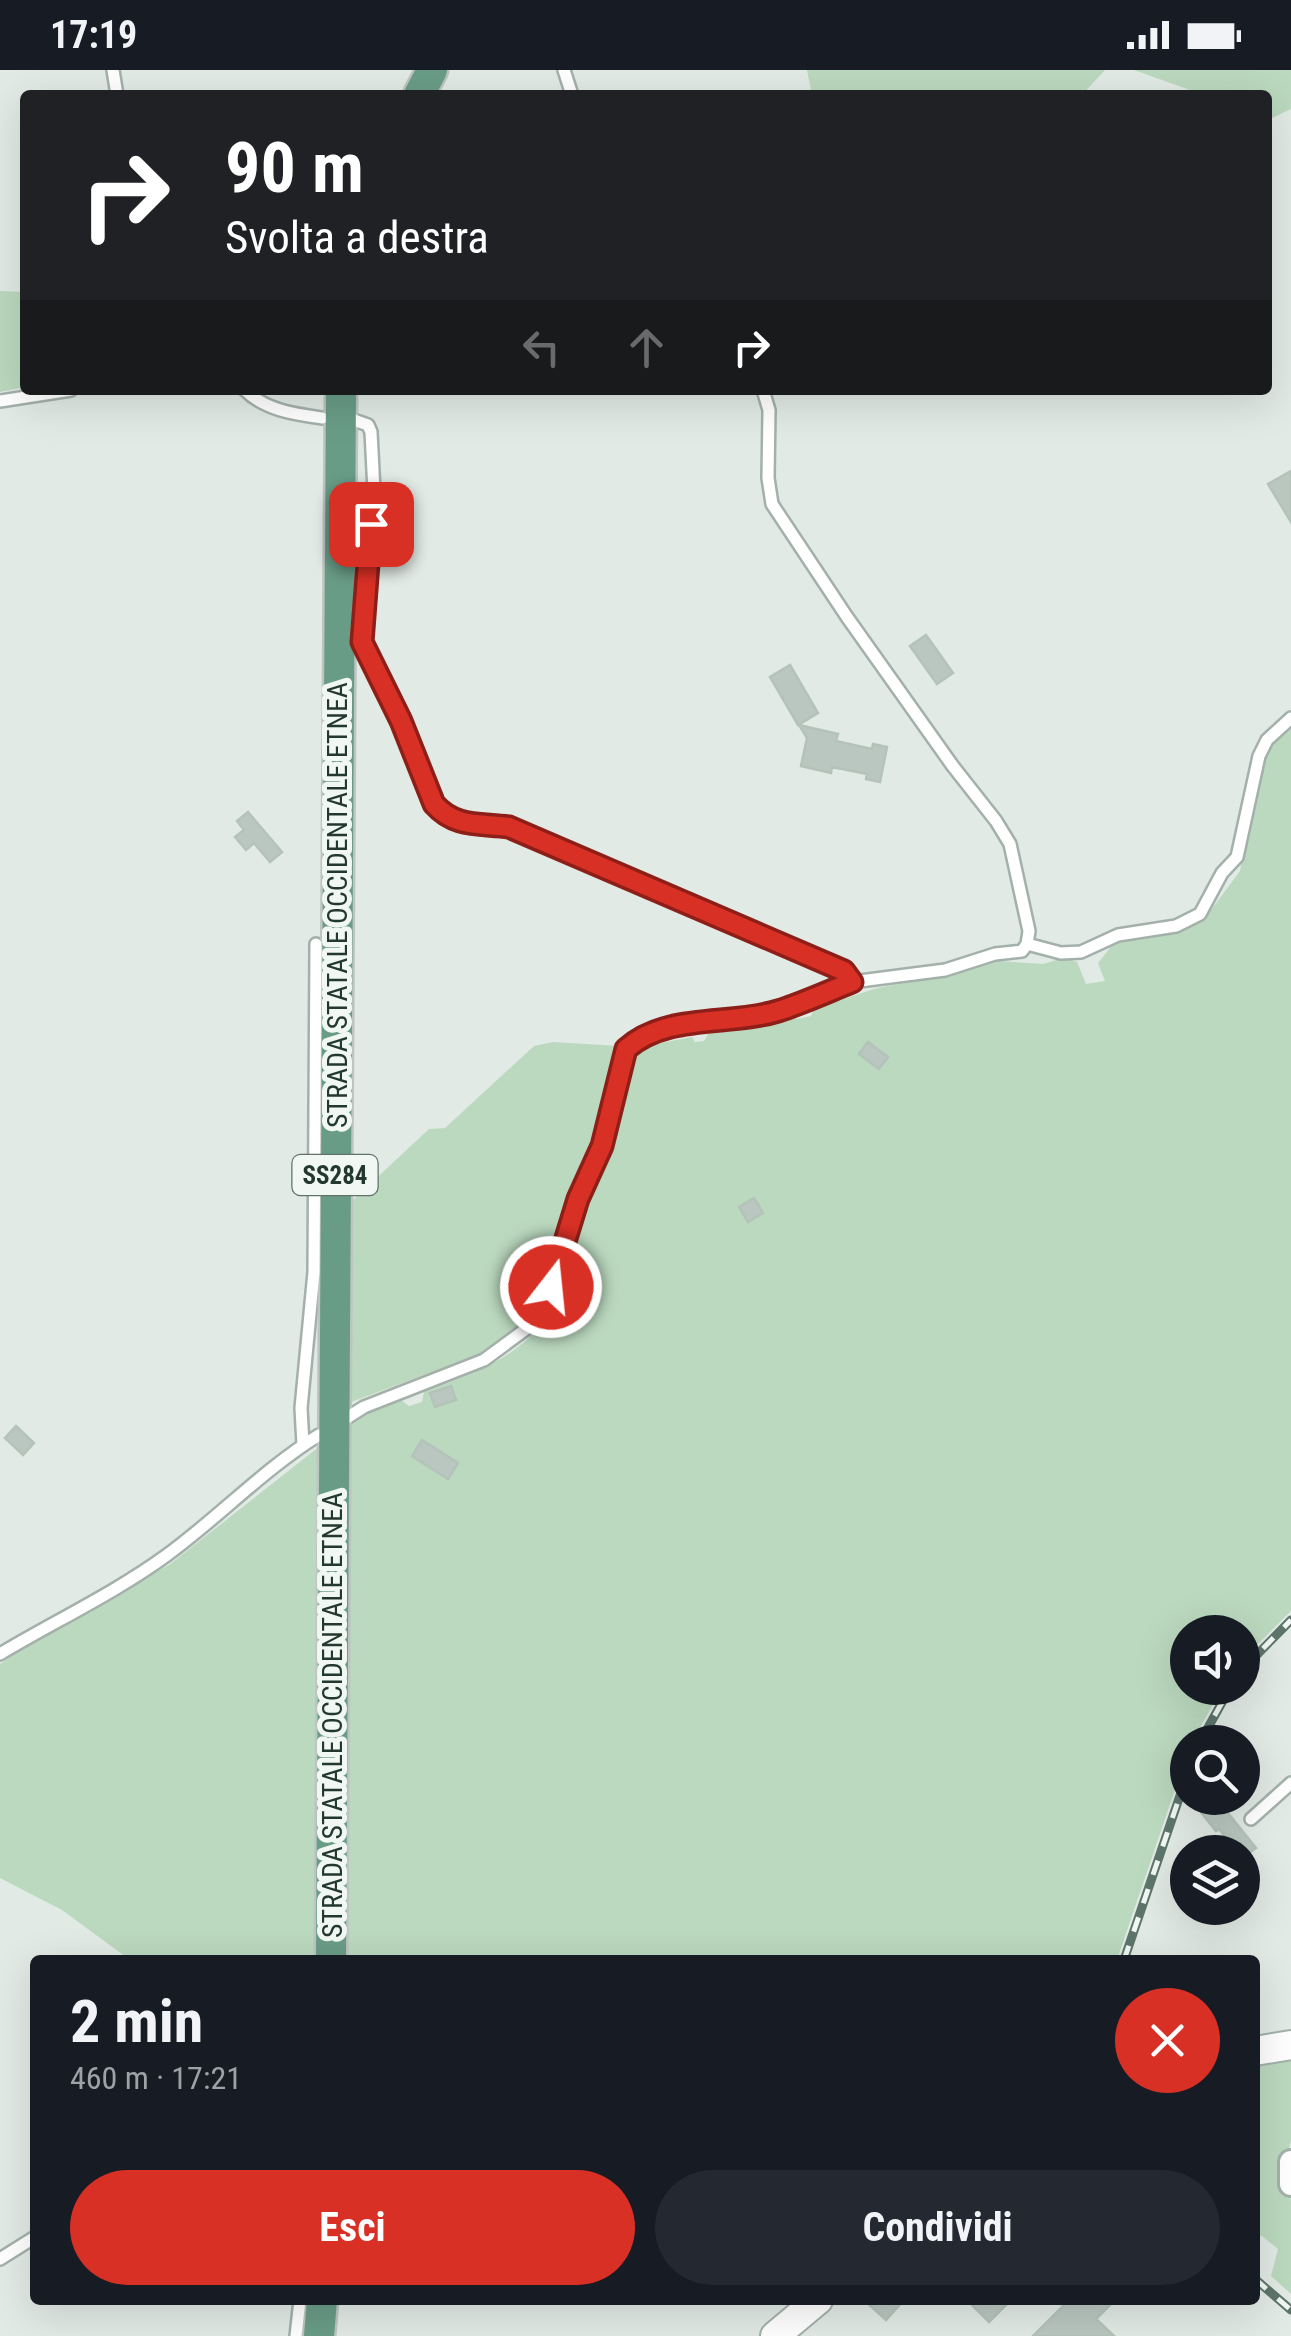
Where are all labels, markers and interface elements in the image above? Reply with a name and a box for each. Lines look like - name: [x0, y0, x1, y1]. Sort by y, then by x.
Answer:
- text: 17:19: [50, 13, 137, 57]
- text: 90 m: [225, 127, 364, 209]
- icon: right: [60, 130, 190, 260]
- text: Svolta a destra: [225, 211, 489, 264]
- icon: left: [514, 320, 569, 375]
- icon: ahead: [619, 320, 674, 375]
- icon: right: [724, 320, 779, 375]
- pin: [329, 482, 414, 567]
- icon: arrive: [344, 497, 399, 552]
- street label: STRADA STATALE OCCIDENTALE ETNEA: [321, 682, 354, 1128]
- road number: SS284: [292, 1155, 378, 1195]
- position arrow: [499, 1235, 603, 1339]
- street label: STRADA STATALE OCCIDENTALE ETNEA: [316, 1492, 349, 1938]
- map controls: [1170, 1615, 1260, 1925]
- button: sound: [1170, 1615, 1260, 1705]
- button: search: [1170, 1725, 1260, 1815]
- button: layers: [1170, 1835, 1260, 1925]
- text: 2 min: [70, 1986, 203, 2057]
- button: close: [1115, 1988, 1220, 2093]
- text: 460 m · 17:21: [70, 2059, 242, 2097]
- button: Esci: [70, 2170, 635, 2285]
- button: Condividi: [655, 2170, 1220, 2285]

